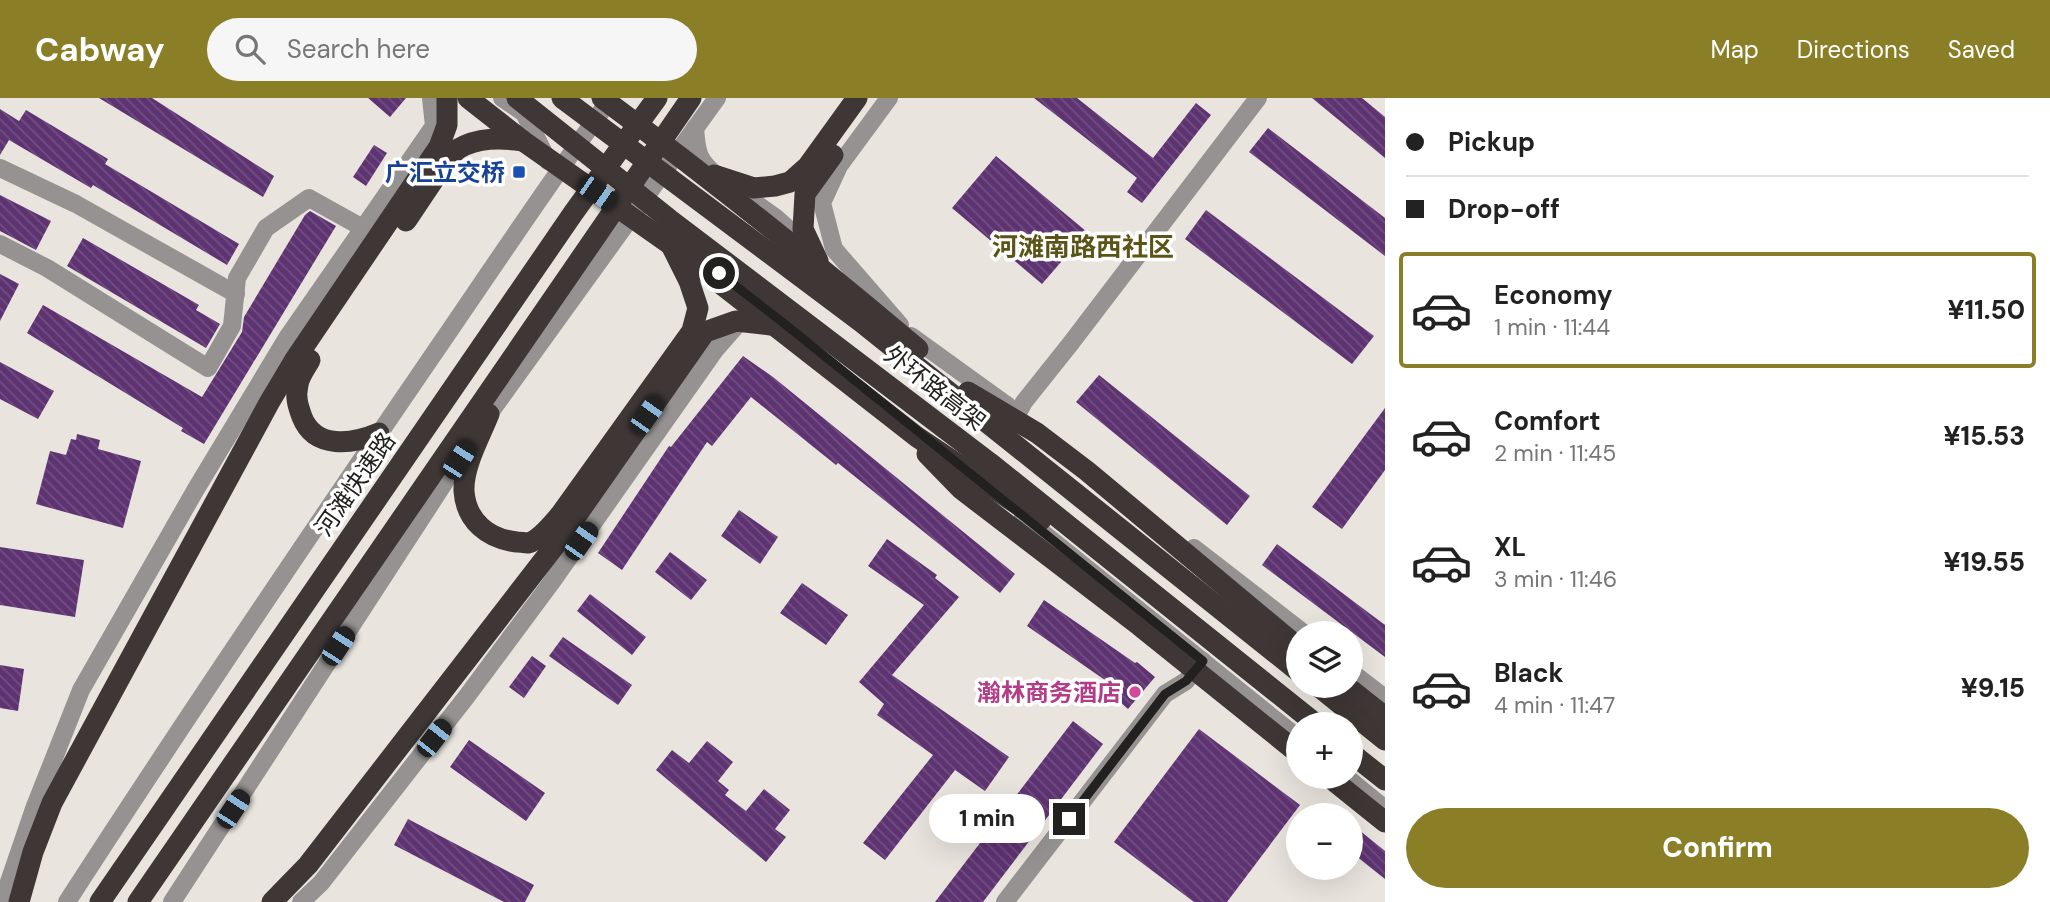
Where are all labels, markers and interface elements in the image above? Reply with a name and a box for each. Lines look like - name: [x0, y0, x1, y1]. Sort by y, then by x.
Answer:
- search box: [207, 18, 697, 81]
- text: Cabway: [35, 28, 165, 71]
- icon: search: [231, 30, 269, 68]
- text: Search here: [287, 32, 430, 66]
- text: Map: [1711, 34, 1759, 65]
- text: Directions: [1797, 34, 1910, 65]
- text: Saved: [1948, 34, 2015, 65]
- text: Pickup: [1448, 125, 1535, 159]
- place label: 广汇立交桥: [385, 157, 505, 188]
- marker: 广汇立交桥: [511, 164, 527, 180]
- car: [574, 172, 621, 214]
- text: Drop-off: [1448, 192, 1560, 226]
- district label: 河滩南路西社区: [992, 230, 1174, 264]
- route start: [703, 257, 735, 289]
- text: Economy: [1494, 278, 1612, 312]
- icon: car: [1410, 279, 1473, 342]
- text: ¥11.50: [1948, 293, 2025, 327]
- text: 1 min · 11:44: [1494, 312, 1610, 342]
- street label: 外环路高架: [878, 339, 992, 437]
- car: [627, 392, 668, 438]
- text: Comfort: [1494, 404, 1600, 438]
- icon: car: [1410, 405, 1473, 468]
- text: ¥15.53: [1944, 419, 2025, 453]
- street label: 河滩快速路: [308, 426, 402, 542]
- car: [439, 437, 480, 483]
- text: 2 min · 11:45: [1494, 438, 1616, 468]
- car: [561, 518, 602, 564]
- text: XL: [1494, 530, 1526, 564]
- icon: car: [1410, 531, 1473, 594]
- text: ¥19.55: [1944, 545, 2025, 579]
- text: 3 min · 11:46: [1494, 564, 1617, 594]
- map controls: [1286, 621, 1363, 880]
- button: layers: [1286, 621, 1363, 698]
- car: [318, 623, 359, 669]
- text: Black: [1494, 656, 1564, 690]
- icon: car: [1410, 657, 1473, 720]
- text: ¥9.15: [1961, 671, 2025, 705]
- place label: 瀚林商务酒店: [977, 677, 1121, 708]
- marker: 瀚林商务酒店: [1127, 684, 1143, 700]
- text: 4 min · 11:47: [1494, 690, 1615, 720]
- button: +: [1286, 712, 1363, 789]
- car: [413, 715, 456, 761]
- car: [213, 786, 254, 832]
- callout: 1 min: [929, 794, 1044, 844]
- text: 1 min: [959, 803, 1015, 833]
- route end: [1053, 803, 1085, 835]
- button: −: [1286, 803, 1363, 880]
- button: Confirm: [1406, 808, 2029, 888]

